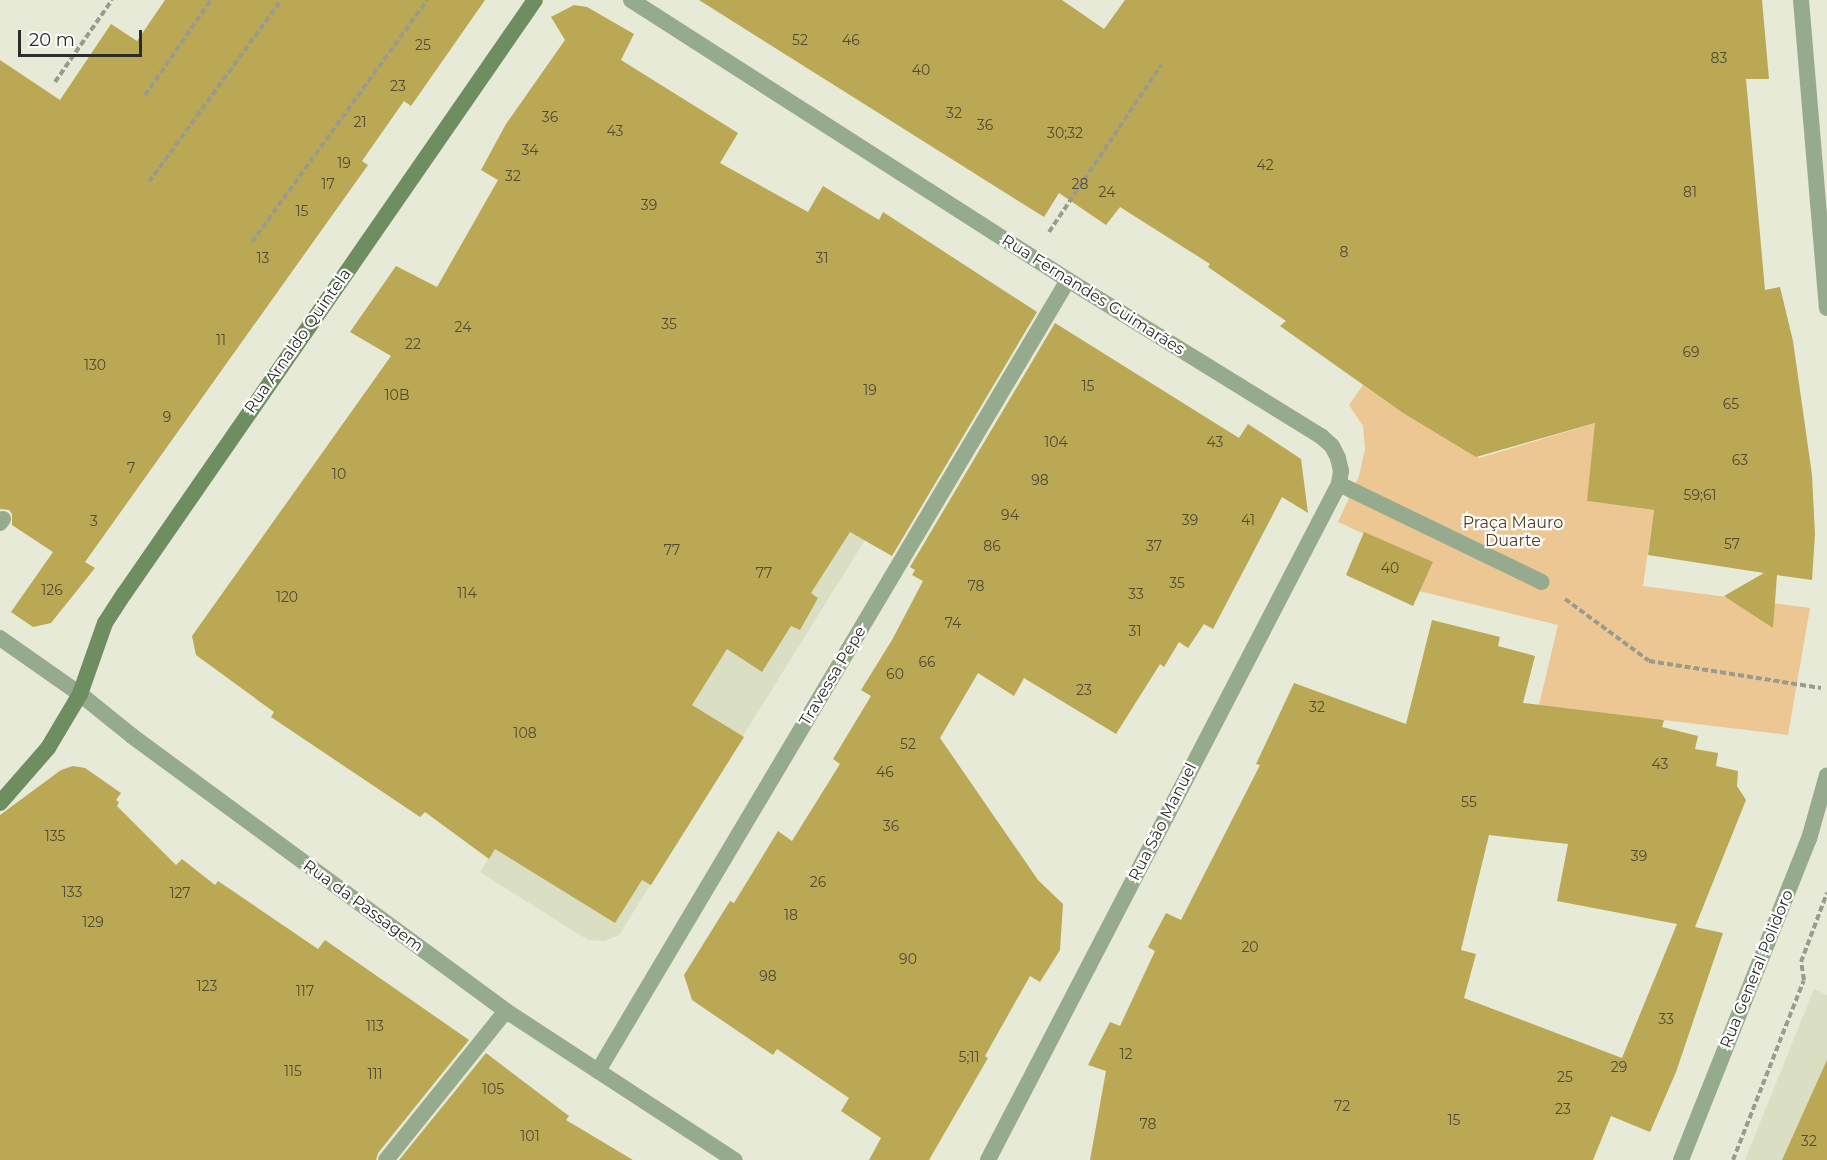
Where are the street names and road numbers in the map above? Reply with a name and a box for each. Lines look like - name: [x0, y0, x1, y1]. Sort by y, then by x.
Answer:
- street label: Rua Fernandes Guimarães: [998, 231, 1188, 359]
- street label: Rua Arnaldo Quintela: [241, 265, 355, 417]
- street label: Travessa Pepe: [796, 623, 870, 729]
- street label: Rua São Manuel: [1125, 760, 1201, 884]
- street label: Rua da Passagem: [299, 856, 427, 956]
- street label: Rua General Polidoro: [1716, 887, 1798, 1051]

